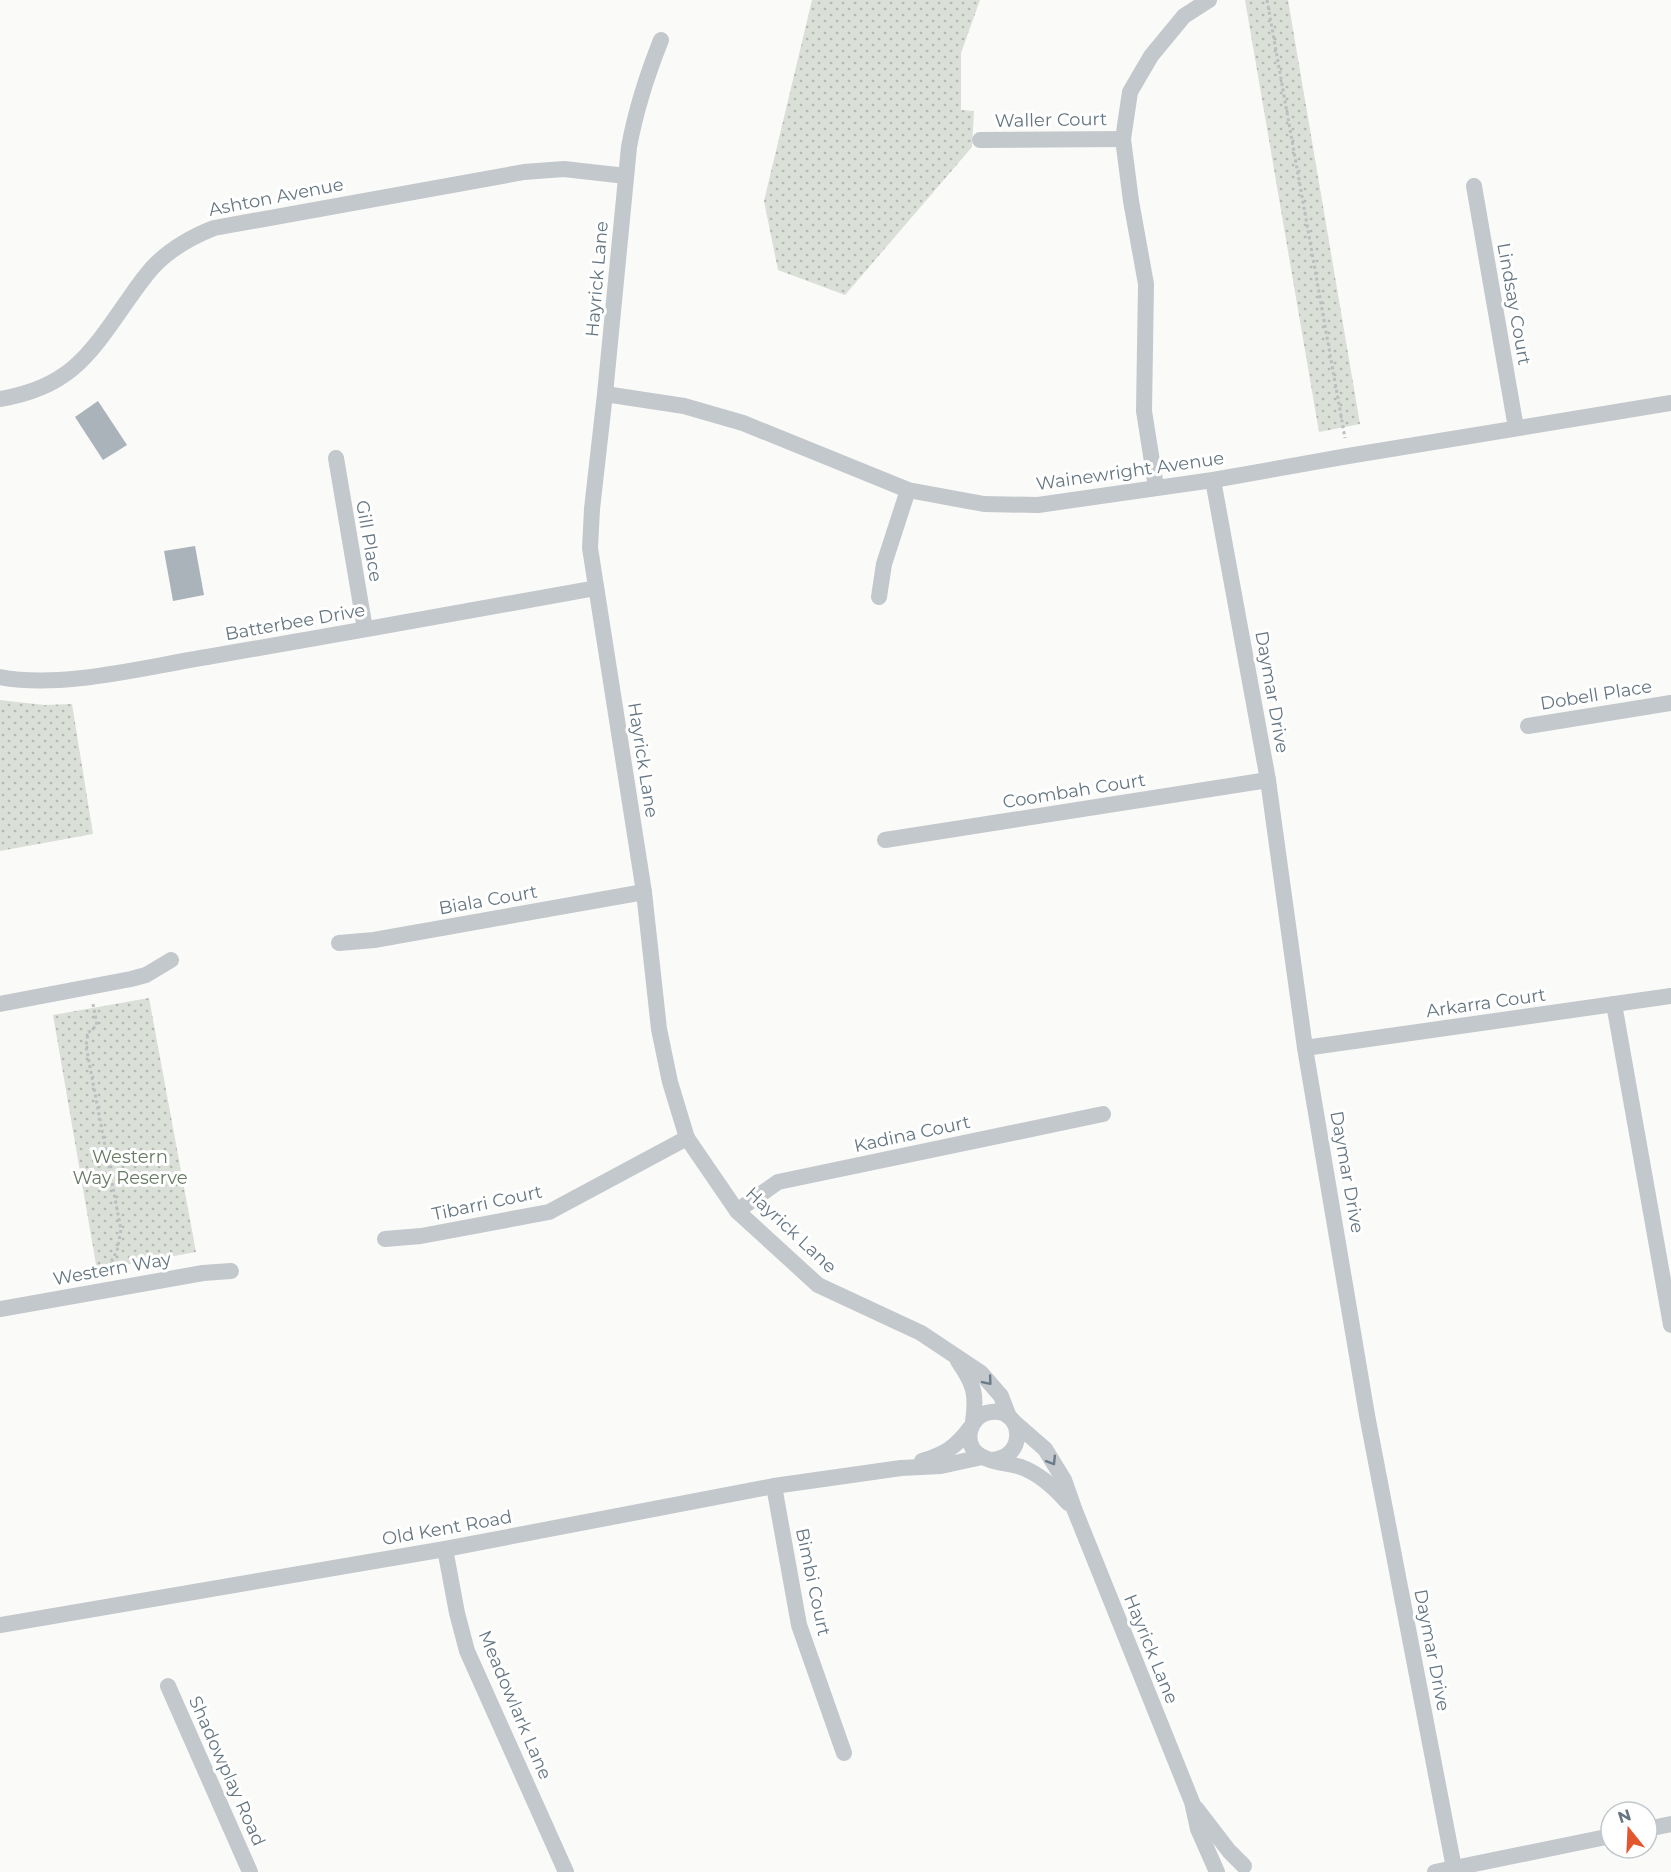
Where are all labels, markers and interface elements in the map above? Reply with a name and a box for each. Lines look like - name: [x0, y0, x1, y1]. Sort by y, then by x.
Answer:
- street label: Waller Court: [994, 108, 1108, 132]
- street label: Ashton Avenue: [207, 173, 345, 221]
- street label: Hayrick Lane: [581, 220, 613, 338]
- street label: Lindsay Court: [1492, 241, 1536, 367]
- street label: Wainewright Avenue: [1035, 447, 1225, 495]
- street label: Gill Place: [351, 499, 387, 584]
- street label: Batterbee Drive: [223, 599, 367, 645]
- street label: Daymar Drive: [1250, 629, 1294, 755]
- street label: Dobell Place: [1539, 675, 1654, 715]
- street label: Hayrick Lane: [623, 701, 663, 819]
- street label: Coombah Court: [1001, 769, 1147, 813]
- street label: Biala Court: [437, 881, 539, 919]
- street label: Arkarra Court: [1425, 984, 1547, 1022]
- street label: Daymar Drive: [1325, 1109, 1369, 1235]
- street label: Kadina Court: [852, 1111, 972, 1157]
- park label: Western Way Reserve: [72, 1146, 188, 1189]
- street label: Tibarri Court: [430, 1181, 544, 1225]
- street label: Hayrick Lane: [741, 1182, 841, 1278]
- street label: Western Way: [51, 1248, 173, 1290]
- one-way arrow: [981, 1374, 992, 1385]
- one-way arrow: [1045, 1455, 1057, 1465]
- street label: Old Kent Road: [380, 1506, 514, 1550]
- street label: Bimbi Court: [791, 1526, 835, 1638]
- street label: Daymar Drive: [1409, 1587, 1455, 1713]
- street label: Hayrick Lane: [1119, 1591, 1183, 1707]
- street label: Meadowlark Lane: [474, 1627, 556, 1783]
- street label: Shadowplay Road: [184, 1693, 270, 1849]
- north arrow: [1599, 1800, 1659, 1860]
- text: N: [1615, 1805, 1634, 1827]

